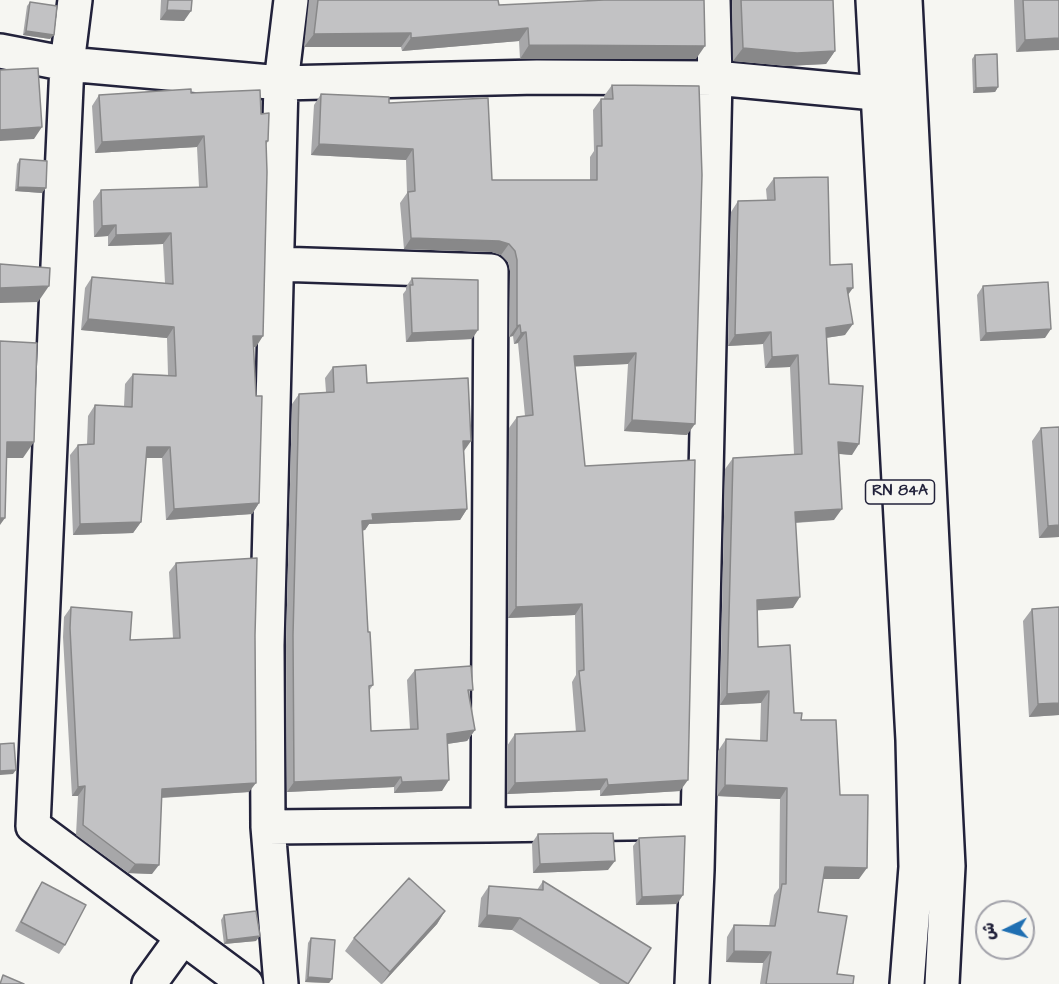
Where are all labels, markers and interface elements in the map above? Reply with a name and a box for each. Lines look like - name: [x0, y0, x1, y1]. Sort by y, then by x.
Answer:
- road number: RN 84A: [866, 480, 934, 504]
- north arrow: [975, 900, 1035, 960]
- text: ش: [977, 922, 1001, 941]

